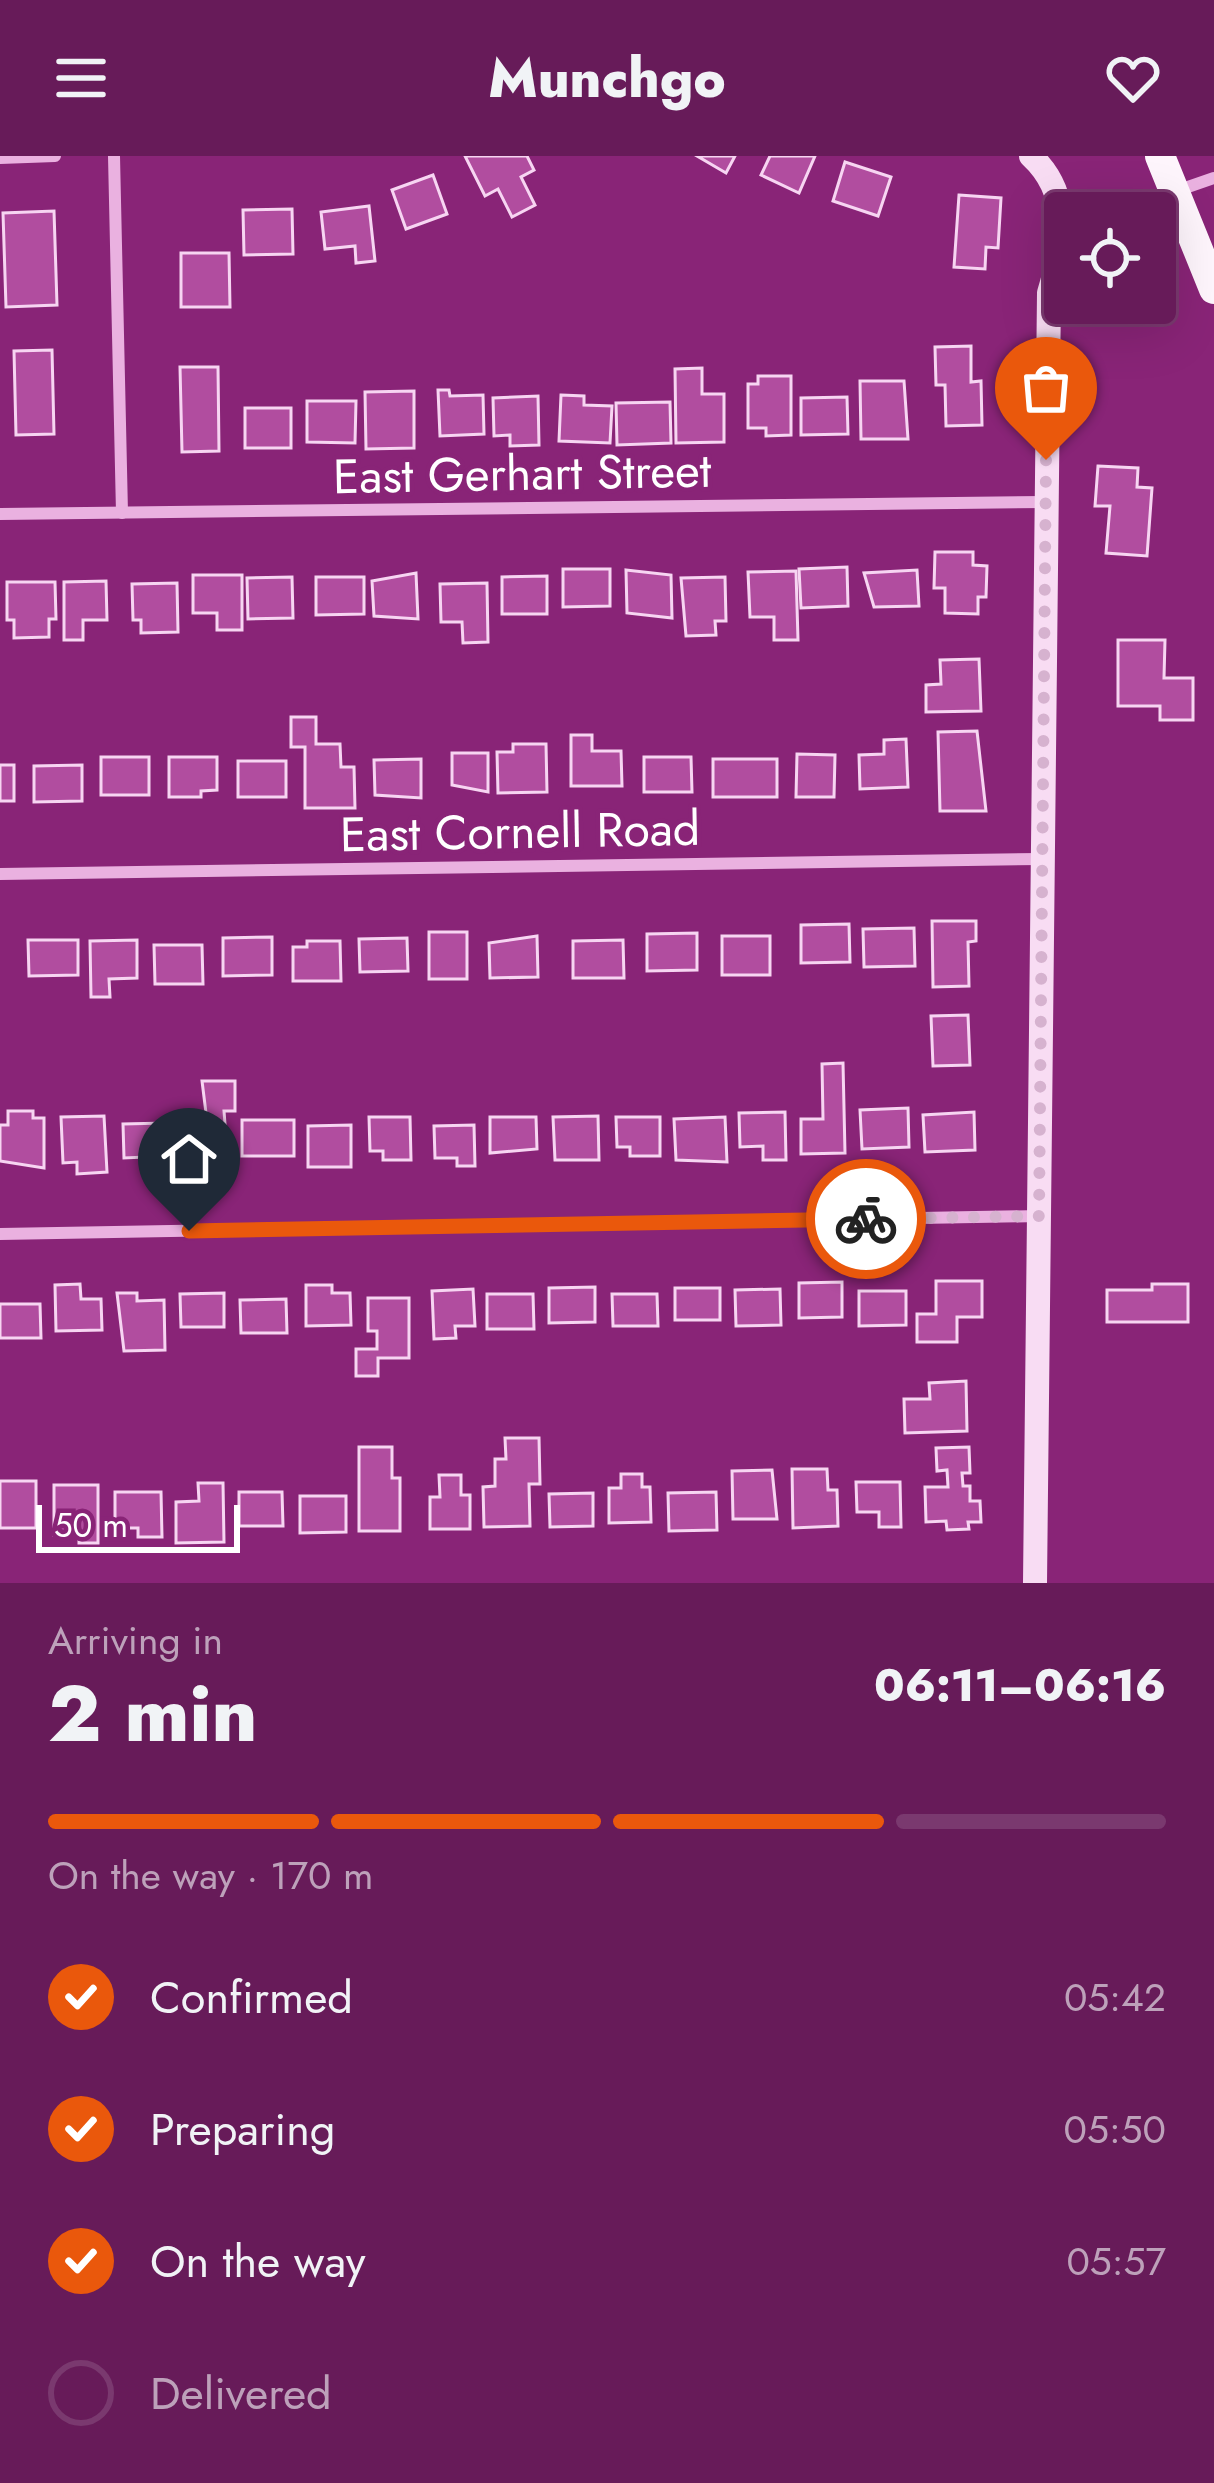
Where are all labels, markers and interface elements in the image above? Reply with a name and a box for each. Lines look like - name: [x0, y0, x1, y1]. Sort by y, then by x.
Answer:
- text: Munchgo: [488, 39, 726, 117]
- icon: menu: [48, 45, 114, 111]
- icon: heart: [1100, 45, 1166, 111]
- map controls: [1044, 192, 1176, 324]
- button: locate: [1044, 192, 1176, 324]
- pin: [995, 337, 1097, 460]
- icon: bag: [1013, 355, 1079, 421]
- street label: East Gerhart Street: [332, 436, 712, 511]
- street label: East Cornell Road: [339, 794, 701, 869]
- pin: [138, 1108, 240, 1231]
- icon: home: [156, 1126, 222, 1192]
- courier: [806, 1159, 926, 1279]
- icon: bike: [833, 1186, 899, 1252]
- scale bar: [36, 1499, 240, 1552]
- text: 50 m: [54, 1502, 128, 1549]
- text: Arriving in: [48, 1612, 223, 1669]
- text: 06:11–06:16: [874, 1653, 1166, 1718]
- text: 2 min: [48, 1658, 257, 1770]
- text: On the way · 170 m: [48, 1847, 374, 1904]
- icon: check: [48, 1964, 114, 2030]
- text: Confirmed: [150, 1965, 353, 2030]
- text: 05:42: [1064, 1969, 1166, 2026]
- icon: check: [48, 2096, 114, 2162]
- text: Preparing: [150, 2097, 335, 2162]
- text: 05:50: [1064, 2101, 1166, 2158]
- icon: check: [48, 2228, 114, 2294]
- text: On the way: [150, 2229, 366, 2294]
- text: 05:57: [1066, 2233, 1166, 2290]
- text: Delivered: [150, 2361, 332, 2426]

